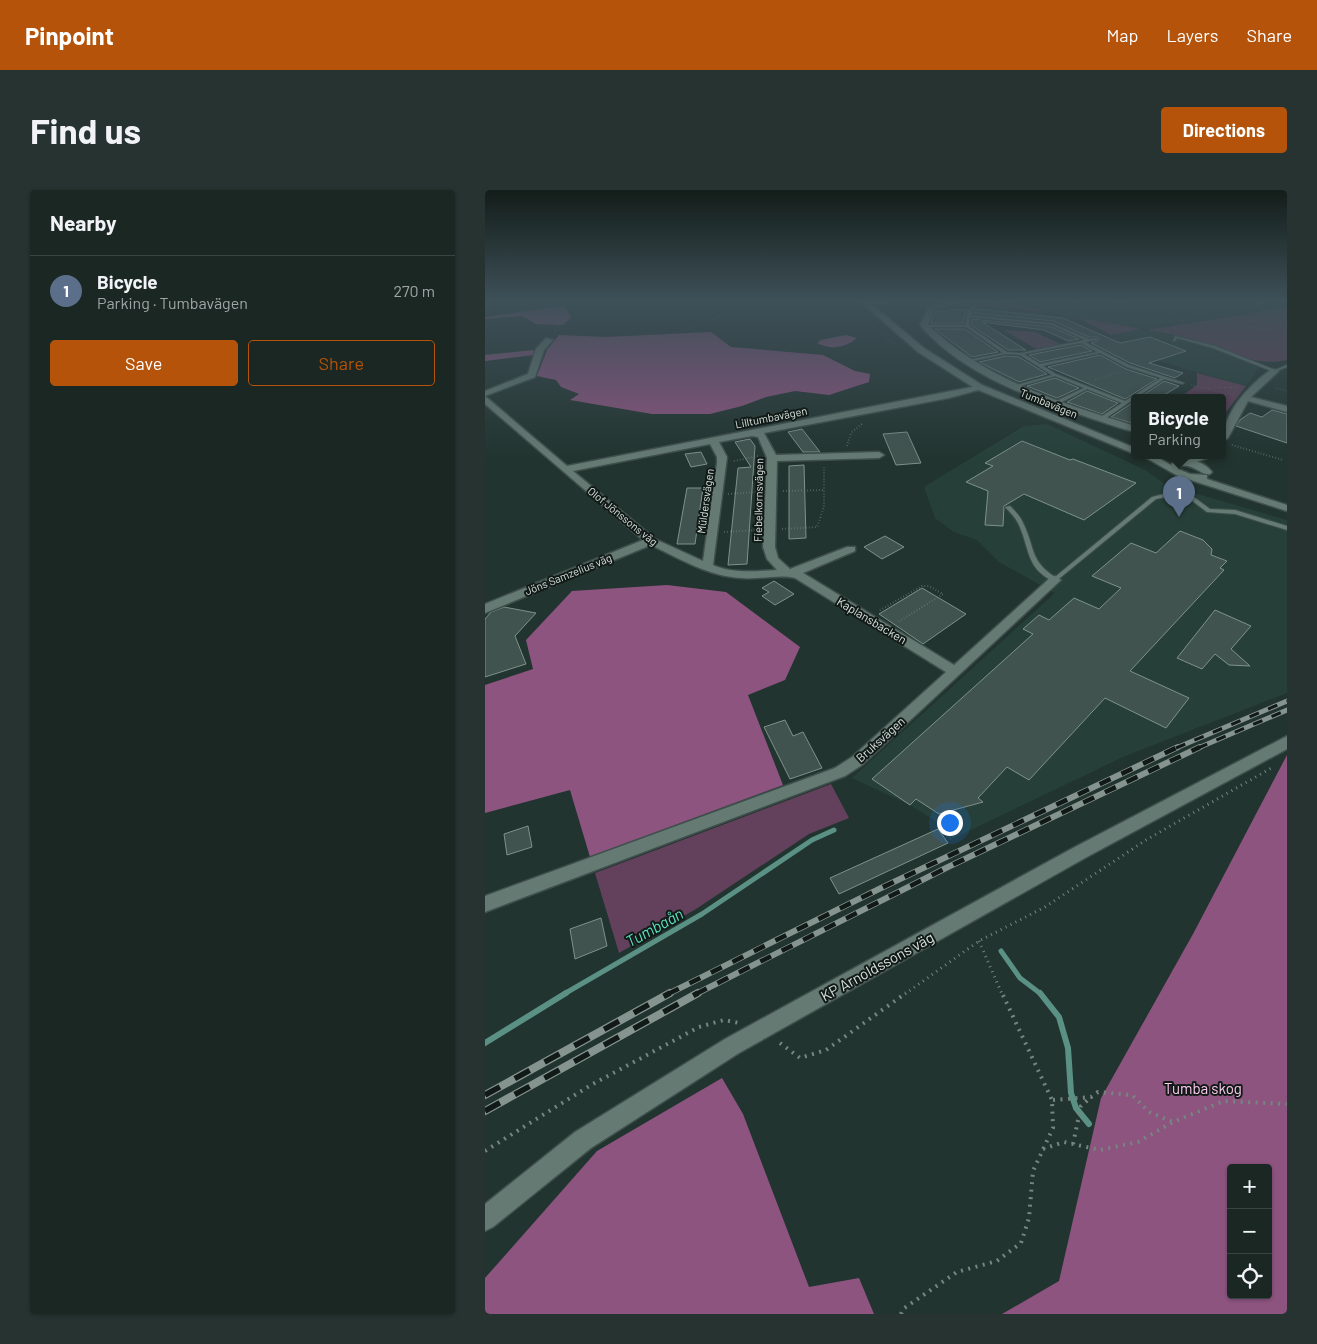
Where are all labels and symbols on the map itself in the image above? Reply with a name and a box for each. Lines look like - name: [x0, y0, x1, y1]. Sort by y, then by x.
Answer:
- street label: Tumbavägen: [1018, 386, 1080, 420]
- street label: Lilltumbavägen: [734, 404, 808, 430]
- street label: Fiebelkornsvägen: [751, 458, 765, 542]
- street label: Müldersvägen: [694, 468, 716, 534]
- pin: 1: [1163, 476, 1195, 517]
- street label: Olof Jönssons väg: [585, 484, 661, 548]
- street label: Jöns Samzelius väg: [523, 551, 614, 597]
- street label: Kaplansbacken: [835, 594, 909, 646]
- street label: Bruksvägen: [853, 713, 907, 765]
- your location: [937, 810, 963, 836]
- water label: Tumbaån: [622, 904, 686, 950]
- street label: KP Arnoldssons väg: [817, 927, 937, 1005]
- park label: Tumba skog: [1164, 1079, 1242, 1097]

